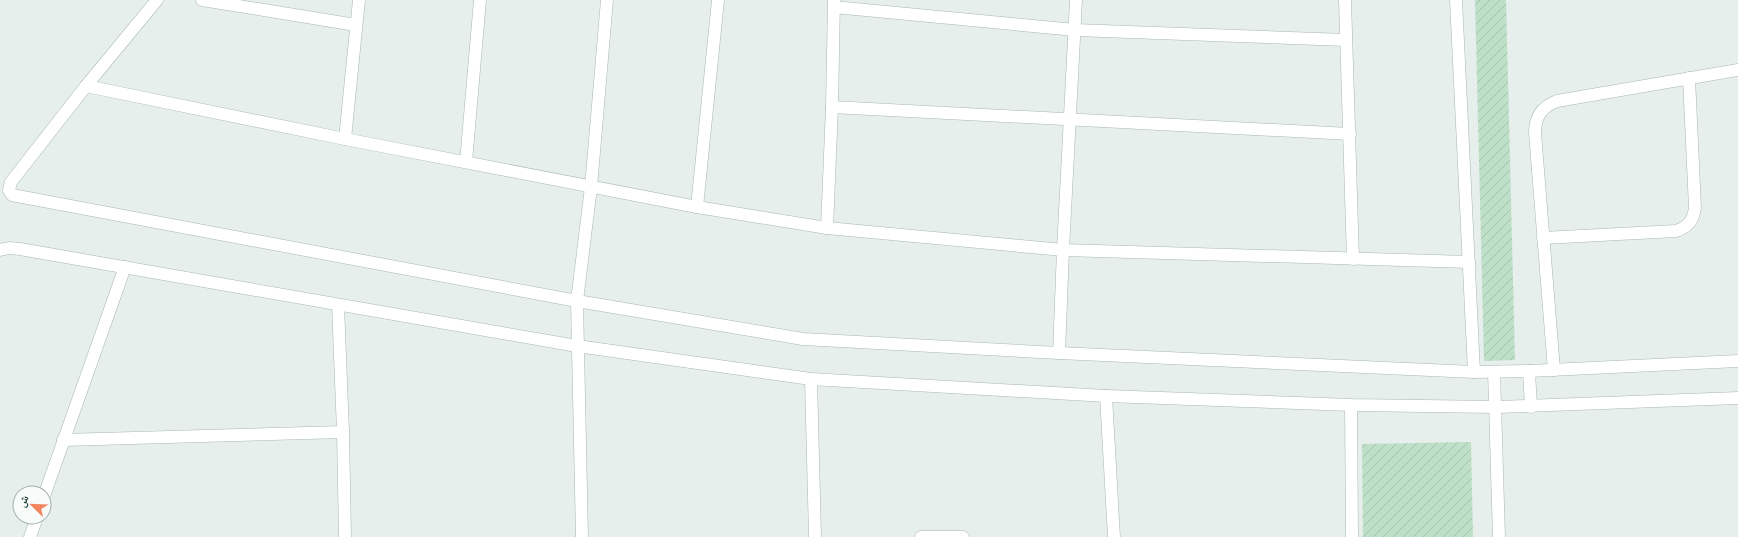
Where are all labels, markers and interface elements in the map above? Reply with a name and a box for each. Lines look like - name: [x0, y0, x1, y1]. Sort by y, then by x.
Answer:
- north arrow: [12, 485, 52, 525]
- text: ش: [14, 493, 33, 510]

